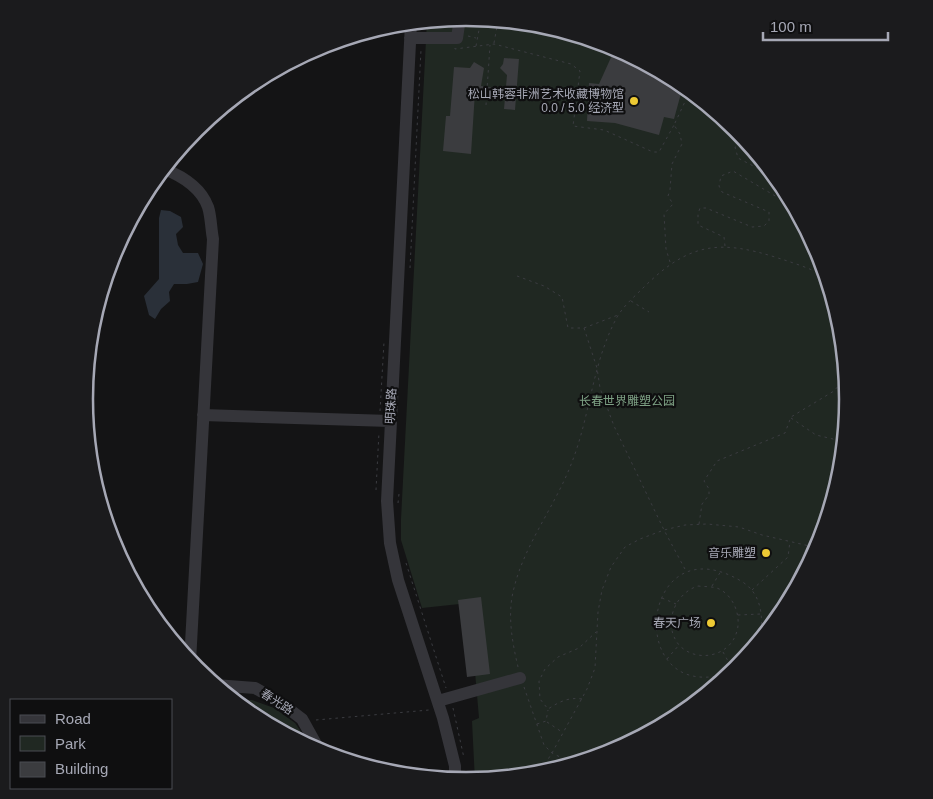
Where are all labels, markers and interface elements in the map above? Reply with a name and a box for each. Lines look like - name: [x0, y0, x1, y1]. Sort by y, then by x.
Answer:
- scale bar: [763, 10, 888, 42]
- text: 100 m: [770, 18, 812, 35]
- place label: 松山韩蓉非洲艺术收藏博物馆 0.0 / 5.0 经济型: [468, 87, 624, 115]
- marker: 松山韩蓉非洲艺术收藏博物馆 0.0 / 5.0 经济型: [628, 95, 640, 107]
- street label: 明珠路: [383, 388, 399, 424]
- park label: 长春世界雕塑公园: [579, 394, 675, 408]
- place label: 音乐雕塑: [708, 546, 756, 560]
- marker: 音乐雕塑: [760, 547, 772, 559]
- place label: 春天广场: [653, 616, 701, 630]
- marker: 春天广场: [705, 617, 717, 629]
- street label: 春光路: [258, 686, 296, 718]
- legend: [10, 699, 172, 789]
- text: Road: [55, 710, 91, 727]
- text: Park: [55, 735, 86, 752]
- text: Building: [55, 760, 108, 777]

